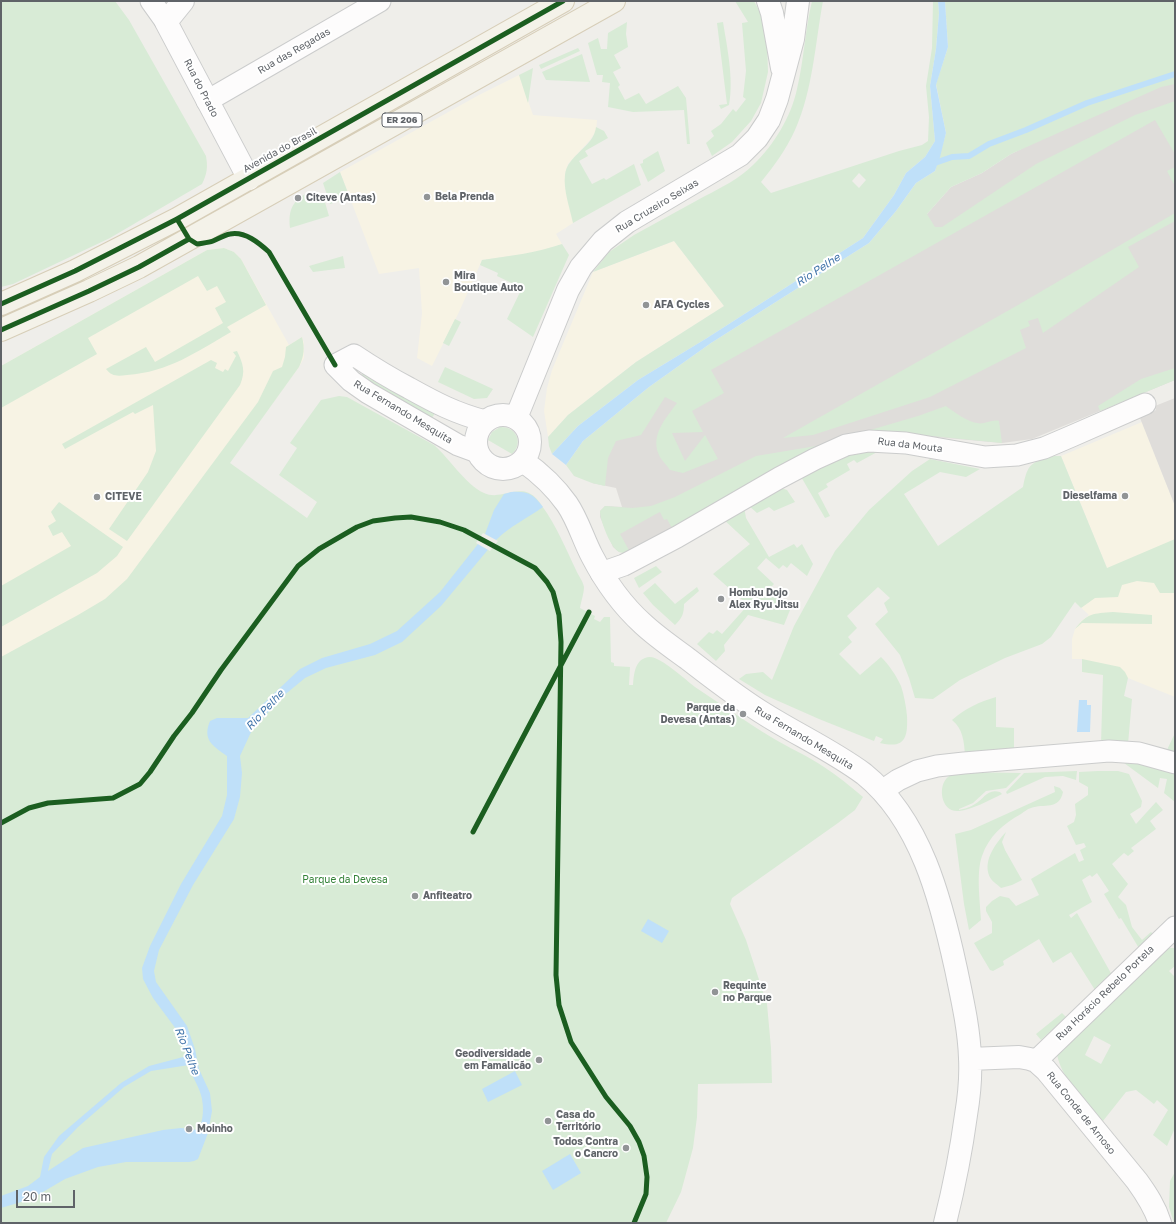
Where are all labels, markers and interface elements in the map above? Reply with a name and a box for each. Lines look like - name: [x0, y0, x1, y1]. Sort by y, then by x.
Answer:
- street label: Rua das Regadas: [256, 25, 332, 77]
- street label: Rua do Prado: [181, 57, 221, 119]
- road number: ER 206: [382, 113, 422, 127]
- street label: Avenida do Brasil: [241, 125, 319, 175]
- street label: Rua Cruzeiro Seixas: [613, 176, 701, 236]
- place label: Bela Prenda: [435, 191, 494, 203]
- place label: Citeve (Antas): [306, 192, 376, 204]
- marker: Bela Prenda: [422, 192, 432, 202]
- marker: Citeve (Antas): [293, 193, 303, 203]
- water label: Rio Pelhe: [793, 251, 843, 289]
- place label: Mira Boutique Auto: [454, 270, 523, 294]
- marker: Mira Boutique Auto: [441, 277, 451, 287]
- place label: AFA Cycles: [654, 299, 710, 311]
- marker: AFA Cycles: [641, 300, 651, 310]
- street label: Rua Fernando Mesquita: [351, 378, 455, 446]
- street label: Rua da Mouta: [877, 435, 943, 455]
- place label: Dieselfama: [1063, 490, 1117, 502]
- place label: CITEVE: [105, 491, 142, 503]
- marker: Dieselfama: [1120, 491, 1130, 501]
- marker: CITEVE: [92, 492, 102, 502]
- place label: Hombu Dojo Alex Ryu Jitsu: [729, 587, 799, 610]
- marker: Hombu Dojo Alex Ryu Jitsu: [716, 594, 726, 604]
- water label: Rio Pelhe: [243, 687, 287, 733]
- place label: Parque da Devesa (Antas): [660, 702, 735, 726]
- street label: Rua Fernando Mesquita: [752, 704, 856, 772]
- marker: Parque da Devesa (Antas): [738, 709, 748, 719]
- park label: Parque da Devesa: [302, 874, 388, 886]
- place label: Anfiteatro: [423, 890, 472, 902]
- marker: Anfiteatro: [410, 891, 420, 901]
- street label: Rua Horácio Rebelo Portela: [1053, 943, 1157, 1043]
- place label: Requinte no Parque: [723, 980, 772, 1004]
- marker: Requinte no Parque: [710, 987, 720, 997]
- water label: Rio Pelhe: [172, 1025, 202, 1077]
- place label: Geodiversidade em Famalicão: [455, 1048, 531, 1072]
- marker: Geodiversidade em Famalicão: [534, 1055, 544, 1065]
- street label: Rua Conde de Arnoso: [1044, 1069, 1118, 1157]
- place label: Casa do Território: [556, 1109, 601, 1132]
- marker: Casa do Território: [543, 1116, 553, 1126]
- place label: Moinho: [197, 1123, 233, 1135]
- marker: Moinho: [184, 1124, 194, 1134]
- place label: Todos Contra o Cancro: [553, 1136, 618, 1160]
- marker: Todos Contra o Cancro: [621, 1143, 631, 1153]
- scale bar: [18, 1182, 77, 1208]
- text: 20 m: [23, 1189, 51, 1204]

